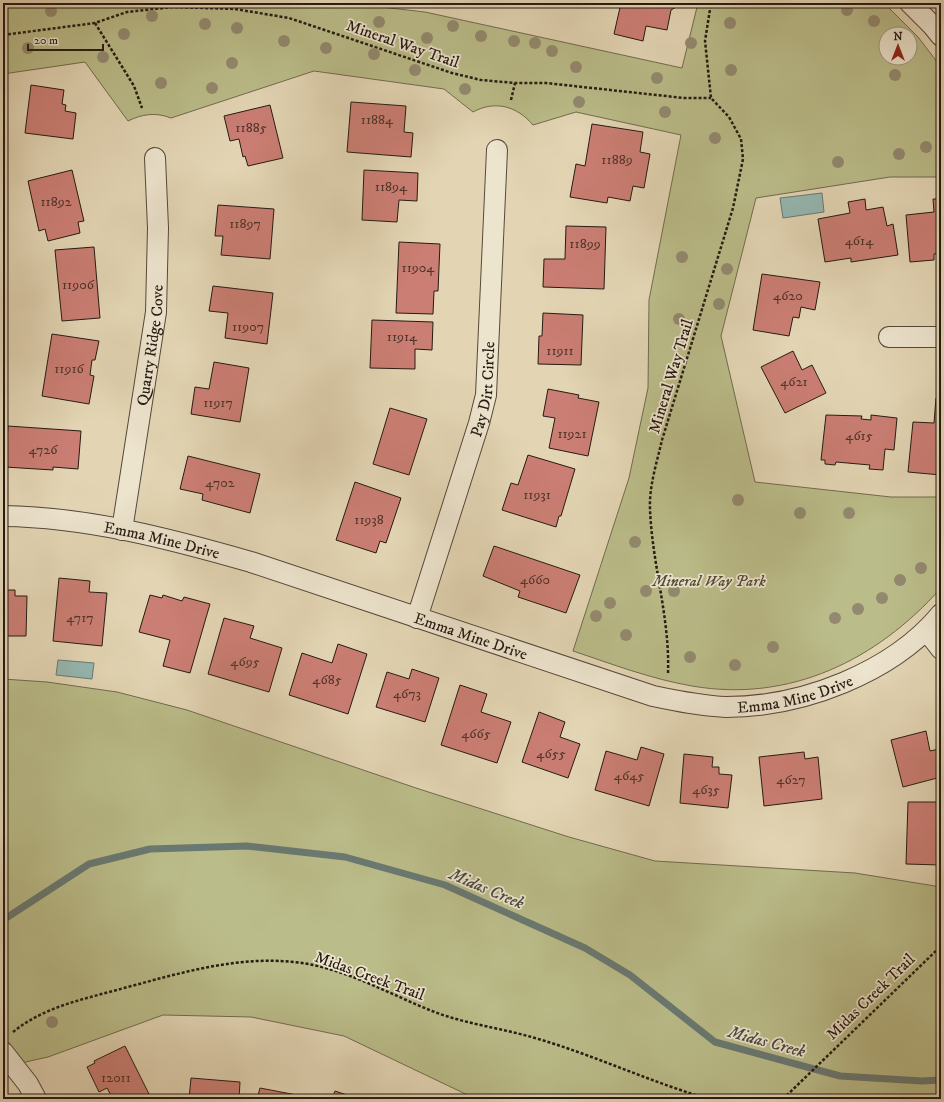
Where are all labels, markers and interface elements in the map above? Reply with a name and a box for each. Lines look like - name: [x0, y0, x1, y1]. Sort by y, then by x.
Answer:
- street label: Mineral Way Trail: [344, 15, 462, 73]
- scale bar: [28, 26, 103, 52]
- north arrow: [878, 26, 918, 66]
- text: N: [893, 30, 903, 44]
- text: 20 m: [34, 33, 58, 48]
- house number: 11884: [361, 111, 394, 129]
- house number: 11885: [235, 119, 267, 137]
- house number: 11889: [601, 151, 633, 169]
- house number: 11894: [375, 178, 408, 196]
- house number: 11892: [40, 193, 72, 211]
- house number: 11897: [229, 215, 261, 233]
- house number: 4614: [845, 232, 874, 250]
- house number: 11899: [569, 235, 601, 253]
- house number: 11904: [402, 259, 435, 277]
- house number: 11906: [62, 276, 95, 294]
- street label: Quarry Ridge Cove: [133, 284, 168, 407]
- house number: 4620: [773, 287, 803, 305]
- street label: Mineral Way Trail: [644, 317, 698, 436]
- house number: 11907: [232, 318, 264, 336]
- house number: 11914: [387, 328, 418, 346]
- street label: Pay Dirt Circle: [466, 341, 499, 440]
- house number: 11911: [546, 342, 574, 360]
- house number: 11916: [54, 360, 84, 378]
- house number: 4621: [780, 373, 808, 391]
- house number: 11917: [203, 394, 233, 412]
- house number: 11921: [557, 425, 587, 443]
- house number: 4615: [845, 427, 873, 445]
- house number: 4726: [28, 441, 58, 459]
- house number: 4702: [205, 474, 235, 492]
- house number: 11931: [523, 486, 551, 504]
- house number: 11938: [354, 511, 384, 529]
- street label: Emma Mine Drive: [102, 517, 222, 564]
- house number: 4660: [520, 571, 550, 589]
- park label: Mineral Way Park: [651, 571, 766, 591]
- street label: Emma Mine Drive: [411, 608, 530, 665]
- house number: 4717: [66, 609, 94, 627]
- house number: 4695: [230, 653, 260, 671]
- house number: 4685: [312, 671, 342, 689]
- street label: Emma Mine Drive: [737, 671, 856, 718]
- house number: 4673: [393, 685, 421, 703]
- house number: 4665: [461, 725, 491, 743]
- house number: 4655: [536, 745, 566, 763]
- house number: 4645: [614, 767, 644, 785]
- house number: 4627: [776, 771, 806, 789]
- house number: 4635: [692, 781, 720, 799]
- water label: Midas Creek: [445, 863, 528, 915]
- street label: Midas Creek Trail: [312, 947, 428, 1005]
- street label: Midas Creek Trail: [822, 949, 919, 1044]
- water label: Midas Creek: [725, 1021, 809, 1063]
- house number: 12011: [101, 1069, 131, 1087]

